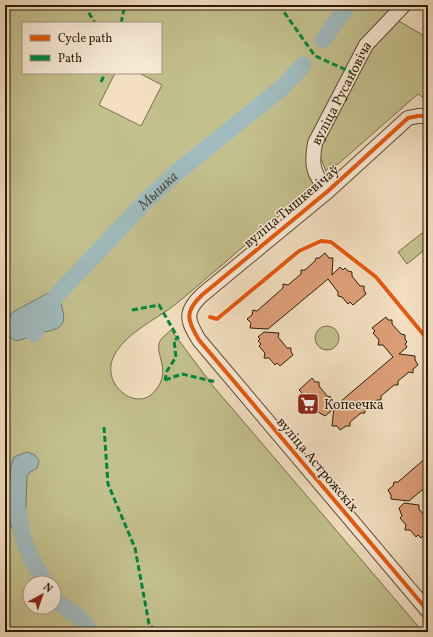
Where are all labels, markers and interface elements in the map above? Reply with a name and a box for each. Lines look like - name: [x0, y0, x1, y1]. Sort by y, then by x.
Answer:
- legend: [22, 22, 162, 74]
- text: Cycle path: [58, 31, 113, 47]
- street label: вуліца Русановіча: [308, 37, 377, 149]
- text: Path: [58, 51, 82, 67]
- street label: вуліца Тышкевічаў: [240, 161, 344, 253]
- water label: Мышка: [133, 167, 183, 216]
- supermarket icon: Копеечка: [295, 391, 321, 417]
- place label: Копеечка: [324, 396, 384, 415]
- street label: вуліца Астрожскіх: [272, 414, 362, 516]
- north arrow: [22, 575, 62, 615]
- text: N: [40, 580, 55, 597]

